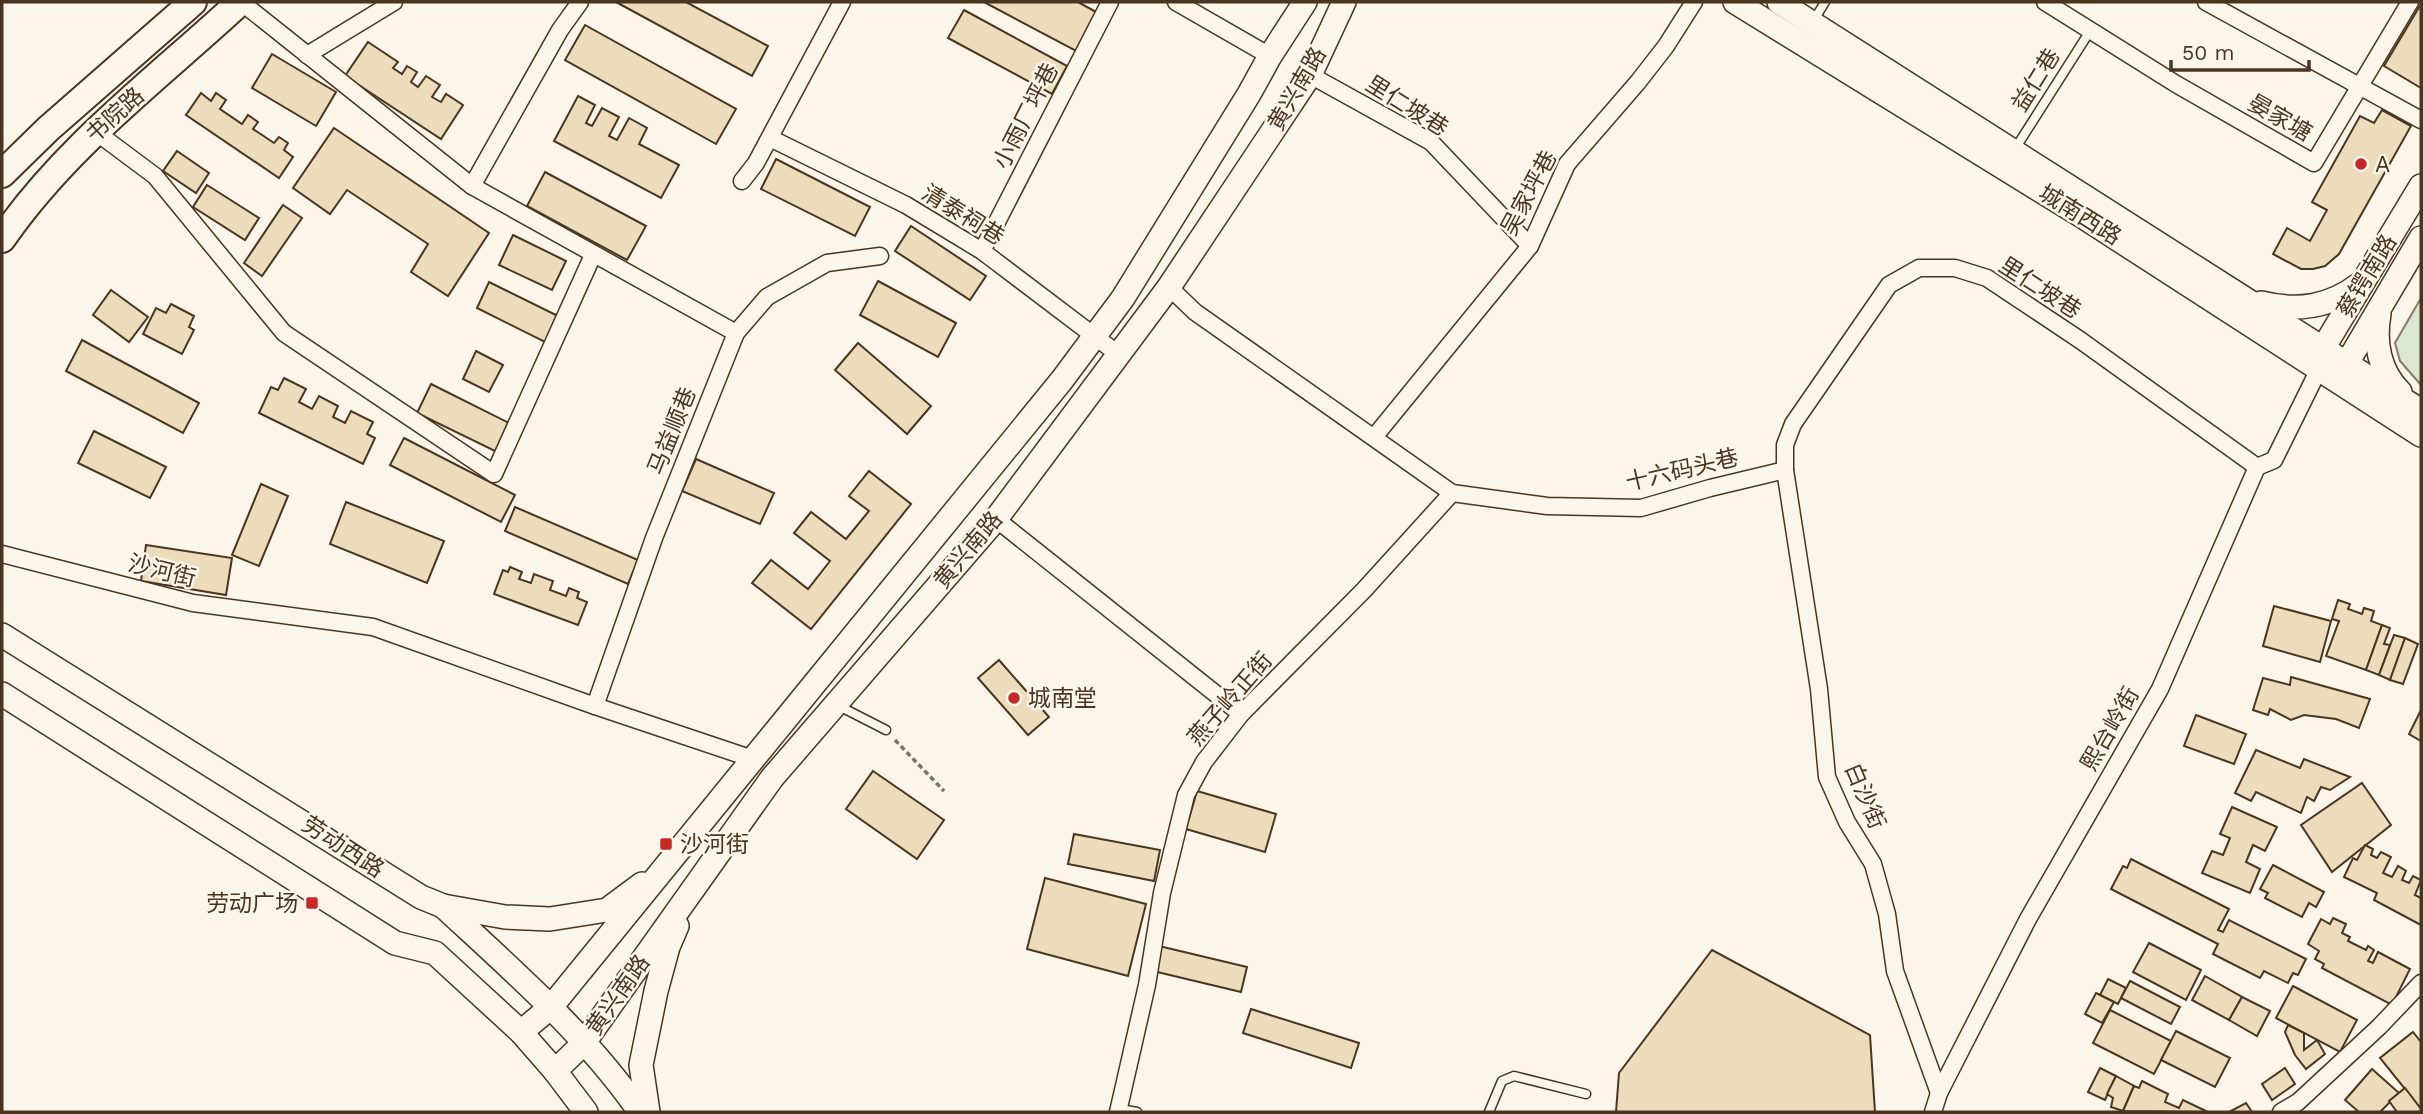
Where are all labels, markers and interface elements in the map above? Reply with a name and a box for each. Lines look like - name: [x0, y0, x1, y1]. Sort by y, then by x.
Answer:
- scale bar: [2171, 28, 2309, 72]
- text: 50 m: [2182, 40, 2234, 65]
- street label: 黄兴南路: [1262, 42, 1332, 136]
- street label: 益仁巷: [2006, 44, 2066, 116]
- street label: 小雨厂坪巷: [988, 59, 1064, 173]
- street label: 里仁坡巷: [1361, 70, 1453, 142]
- street label: 书院路: [80, 82, 150, 148]
- street label: 晏家塘: [2243, 89, 2317, 147]
- street label: 吴家坪巷: [1495, 146, 1563, 240]
- place label: A: [2375, 151, 2390, 178]
- marker: A: [2353, 156, 2369, 172]
- street label: 清泰祠巷: [917, 179, 1009, 251]
- street label: 城南西路: [2034, 179, 2126, 251]
- street label: 蔡锷南路: [2332, 230, 2402, 322]
- street label: 里仁坡巷: [1994, 252, 2086, 324]
- street label: 马益顺巷: [642, 383, 702, 479]
- street label: 十六码头巷: [1623, 444, 1741, 496]
- street label: 黄兴南路: [928, 506, 1008, 594]
- street label: 沙河街: [125, 550, 199, 592]
- street label: 燕子岭正街: [1182, 647, 1278, 751]
- street label: 熙台岭街: [2075, 682, 2145, 776]
- place label: 城南堂: [1028, 685, 1097, 712]
- marker: 城南堂: [1006, 690, 1022, 706]
- street label: 白沙街: [1839, 759, 1891, 833]
- street label: 劳动西路: [297, 811, 389, 883]
- place label: 沙河街: [680, 831, 749, 858]
- marker: 沙河街: [658, 836, 674, 852]
- place label: 劳动广场: [206, 890, 298, 917]
- marker: 劳动广场: [304, 895, 320, 911]
- street label: 黄兴南路: [581, 950, 655, 1040]

